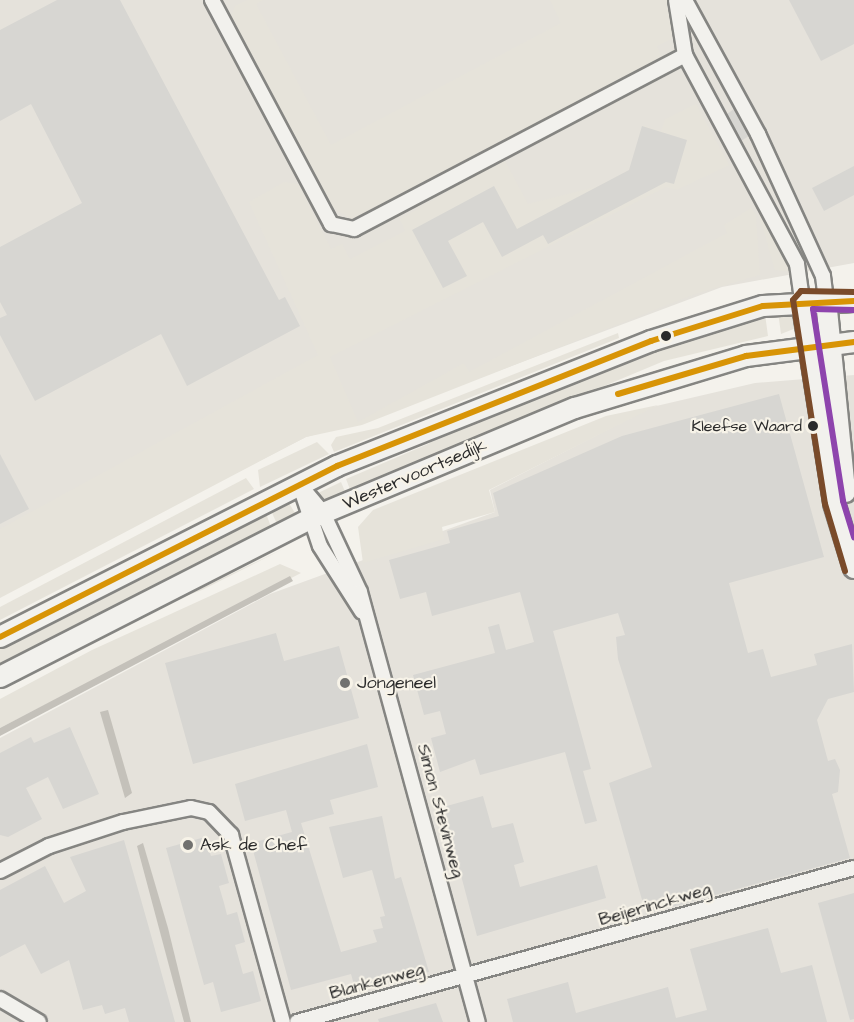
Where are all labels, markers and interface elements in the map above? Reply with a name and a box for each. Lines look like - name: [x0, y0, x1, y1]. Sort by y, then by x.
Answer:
- unlabelled marker: [660, 330, 672, 342]
- place label: Kleefse Waard: [692, 416, 802, 436]
- marker: Kleefse Waard: [807, 420, 819, 432]
- street label: Westervoortsedijk: [340, 435, 490, 515]
- place label: Jongeneel: [357, 672, 436, 694]
- marker: Jongeneel: [338, 676, 352, 690]
- street label: Simon Stevinweg: [412, 742, 468, 880]
- place label: Ask de Chef: [200, 834, 307, 856]
- marker: Ask de Chef: [181, 838, 195, 852]
- street label: Beijerinckweg: [596, 879, 714, 931]
- street label: Blankenweg: [327, 959, 427, 1005]

